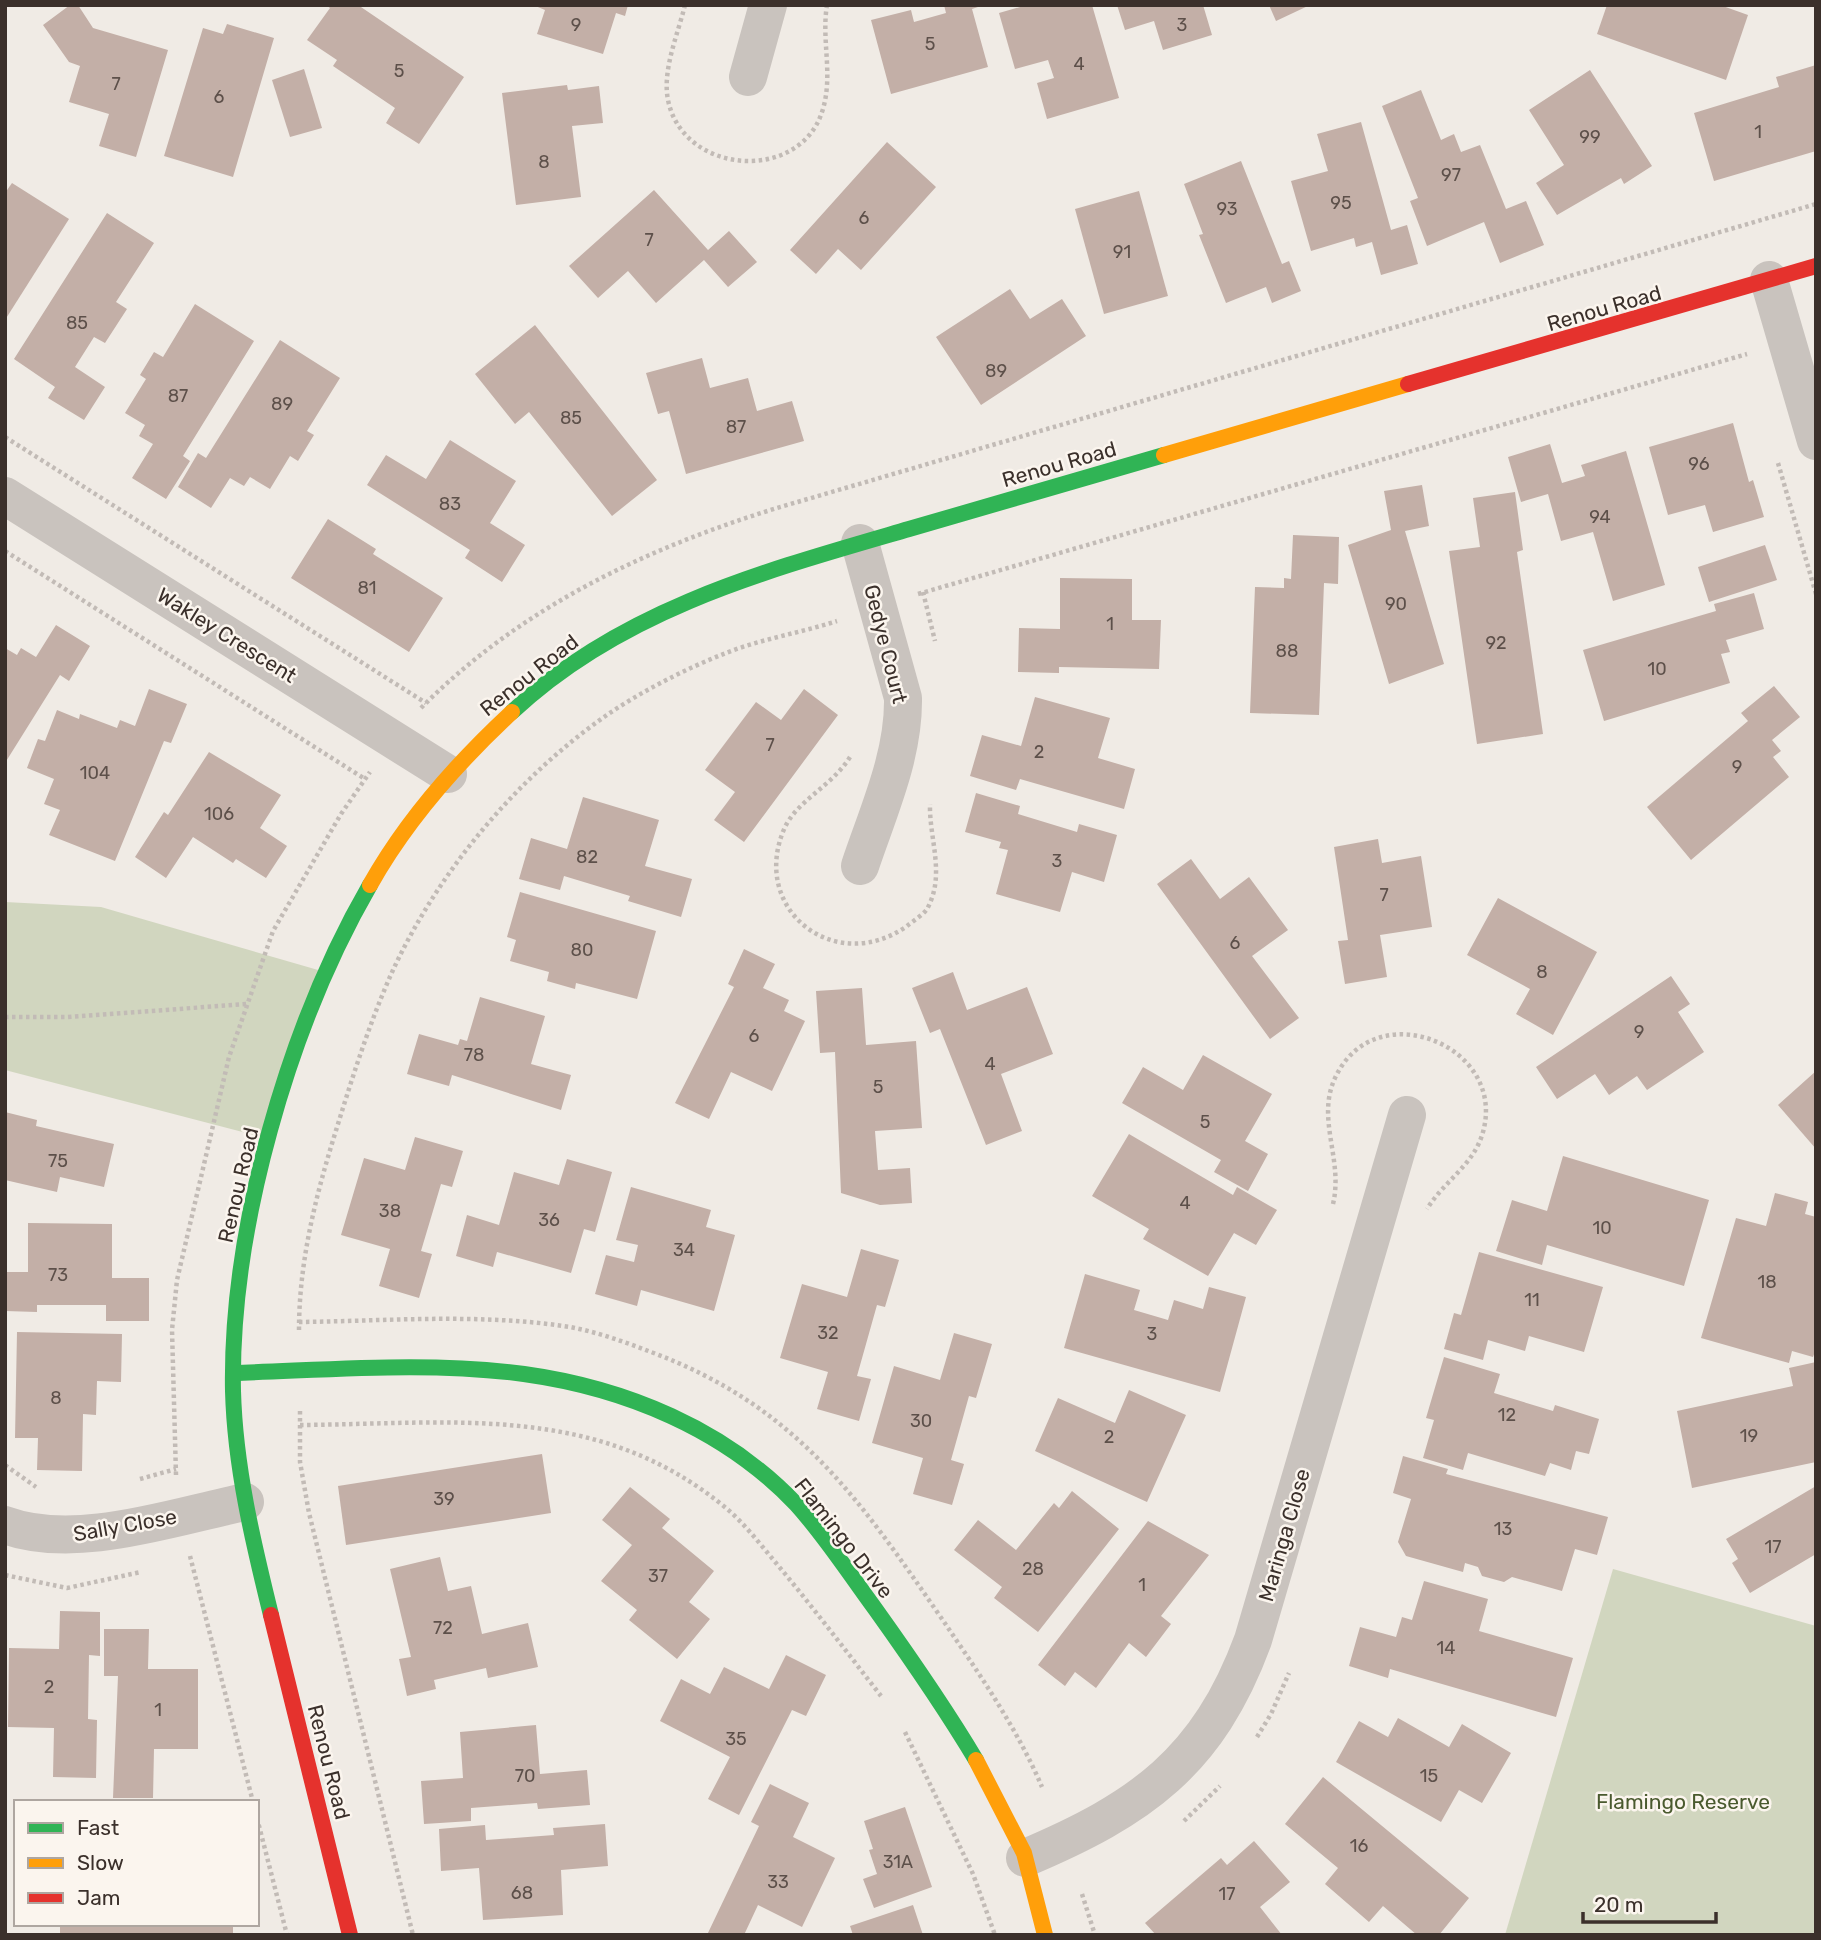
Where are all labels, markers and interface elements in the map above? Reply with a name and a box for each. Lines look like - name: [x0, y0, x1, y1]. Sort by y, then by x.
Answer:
- house number: 9: [571, 14, 581, 36]
- house number: 3: [1177, 14, 1187, 36]
- house number: 5: [925, 33, 935, 55]
- house number: 4: [1073, 53, 1085, 75]
- house number: 5: [394, 60, 404, 82]
- house number: 7: [111, 73, 121, 95]
- house number: 6: [214, 86, 225, 108]
- house number: 1: [1754, 121, 1762, 143]
- house number: 99: [1579, 126, 1601, 148]
- house number: 8: [538, 151, 550, 173]
- house number: 97: [1441, 164, 1461, 186]
- house number: 95: [1330, 192, 1352, 214]
- house number: 93: [1216, 198, 1238, 220]
- house number: 6: [859, 207, 870, 229]
- house number: 7: [644, 229, 654, 251]
- house number: 91: [1113, 241, 1131, 263]
- street label: Renou Road: [1544, 280, 1664, 336]
- house number: 85: [66, 312, 88, 334]
- house number: 89: [985, 360, 1007, 382]
- house number: 87: [168, 385, 188, 407]
- house number: 89: [271, 393, 293, 415]
- house number: 85: [560, 407, 582, 429]
- house number: 87: [726, 416, 746, 438]
- street label: Renou Road: [999, 436, 1119, 492]
- house number: 96: [1688, 453, 1710, 475]
- house number: 83: [439, 493, 461, 515]
- house number: 94: [1589, 506, 1611, 528]
- house number: 81: [357, 577, 377, 599]
- street label: Wakley Crescent: [153, 582, 301, 688]
- street label: Gedye Court: [859, 582, 913, 706]
- house number: 90: [1385, 593, 1407, 615]
- house number: 1: [1106, 613, 1114, 635]
- street label: Renou Road: [475, 629, 583, 721]
- house number: 92: [1485, 632, 1507, 654]
- house number: 88: [1276, 640, 1298, 662]
- house number: 10: [1647, 658, 1667, 680]
- house number: 7: [765, 734, 775, 756]
- house number: 2: [1034, 741, 1044, 763]
- house number: 9: [1732, 756, 1742, 778]
- house number: 104: [80, 762, 110, 784]
- house number: 106: [204, 803, 234, 825]
- house number: 82: [576, 846, 598, 868]
- house number: 3: [1052, 850, 1062, 872]
- house number: 7: [1379, 884, 1389, 906]
- house number: 6: [1230, 932, 1241, 954]
- house number: 80: [571, 939, 593, 961]
- house number: 8: [1536, 961, 1548, 983]
- house number: 9: [1634, 1021, 1644, 1043]
- house number: 6: [749, 1025, 760, 1047]
- house number: 78: [464, 1044, 484, 1066]
- house number: 4: [984, 1053, 996, 1075]
- house number: 5: [873, 1076, 883, 1098]
- house number: 5: [1200, 1111, 1210, 1133]
- street label: Renou Road: [213, 1125, 263, 1245]
- house number: 75: [48, 1150, 68, 1172]
- house number: 4: [1179, 1192, 1191, 1214]
- house number: 38: [379, 1200, 401, 1222]
- house number: 36: [538, 1209, 560, 1231]
- house number: 10: [1592, 1217, 1612, 1239]
- house number: 34: [673, 1239, 695, 1261]
- house number: 73: [48, 1264, 68, 1286]
- house number: 18: [1757, 1271, 1777, 1293]
- house number: 11: [1524, 1289, 1540, 1311]
- house number: 32: [817, 1322, 839, 1344]
- house number: 3: [1147, 1323, 1157, 1345]
- house number: 8: [50, 1387, 62, 1409]
- house number: 12: [1498, 1404, 1516, 1426]
- house number: 30: [910, 1410, 932, 1432]
- house number: 19: [1740, 1425, 1758, 1447]
- house number: 2: [1104, 1426, 1114, 1448]
- street label: Maringa Close: [1253, 1466, 1315, 1604]
- street label: Flamingo Drive: [789, 1473, 899, 1603]
- house number: 39: [433, 1488, 455, 1510]
- street label: Sally Close: [71, 1504, 179, 1546]
- house number: 13: [1494, 1518, 1512, 1540]
- house number: 17: [1765, 1536, 1781, 1558]
- house number: 28: [1022, 1558, 1044, 1580]
- house number: 37: [648, 1565, 668, 1587]
- house number: 1: [1138, 1574, 1146, 1596]
- house number: 72: [433, 1617, 453, 1639]
- house number: 14: [1437, 1637, 1455, 1659]
- house number: 2: [44, 1676, 54, 1698]
- house number: 1: [154, 1699, 162, 1721]
- street label: Renou Road: [303, 1702, 355, 1822]
- house number: 35: [725, 1728, 747, 1750]
- house number: 70: [515, 1765, 535, 1787]
- house number: 15: [1420, 1765, 1438, 1787]
- park label: Flamingo Reserve: [1596, 1789, 1770, 1814]
- legend: [14, 1800, 259, 1926]
- text: Fast: [77, 1815, 119, 1840]
- house number: 16: [1350, 1835, 1368, 1857]
- text: Slow: [77, 1850, 124, 1875]
- house number: 31A: [883, 1851, 913, 1873]
- house number: 33: [767, 1871, 789, 1893]
- scale bar: [1583, 1881, 1716, 1925]
- house number: 68: [511, 1882, 533, 1904]
- house number: 17: [1219, 1883, 1235, 1905]
- text: Jam: [77, 1885, 121, 1910]
- text: 20 m: [1594, 1892, 1643, 1917]

